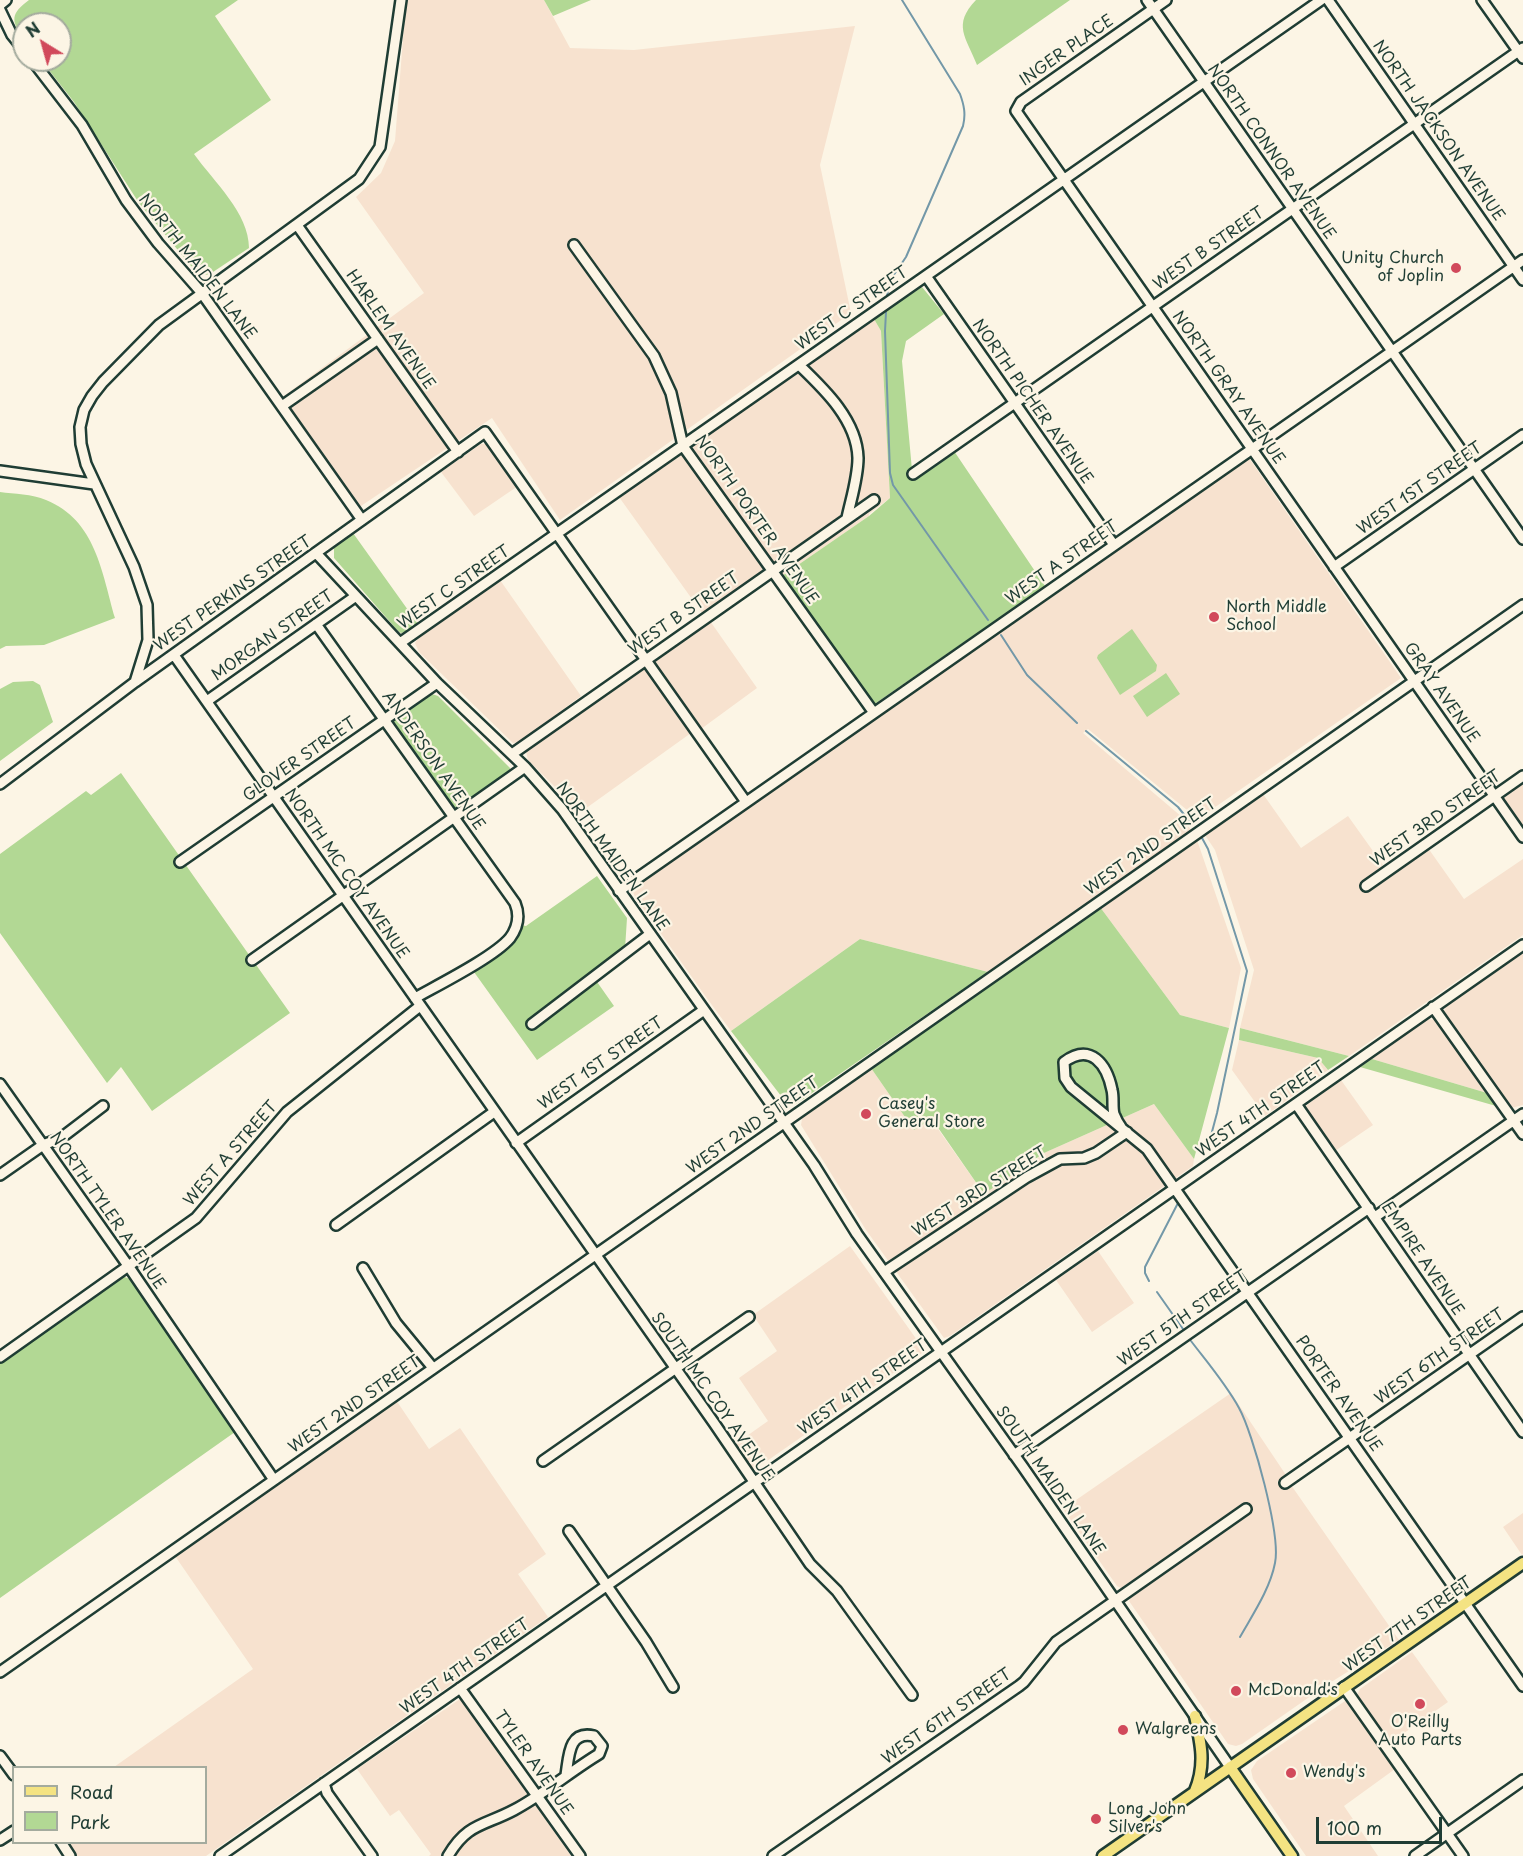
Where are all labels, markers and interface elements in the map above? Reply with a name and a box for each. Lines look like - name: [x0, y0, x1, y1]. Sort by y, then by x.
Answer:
- street label: INGER PLACE: [1016, 11, 1118, 91]
- north arrow: [12, 12, 72, 72]
- text: N: [20, 16, 45, 43]
- street label: NORTH JACKSON AVENUE: [1368, 37, 1508, 225]
- street label: NORTH CONNOR AVENUE: [1203, 61, 1339, 243]
- street label: NORTH MAIDEN LANE: [134, 190, 260, 344]
- street label: WEST B STREET: [1150, 204, 1268, 294]
- place label: Unity Church of Joplin: [1341, 249, 1444, 287]
- marker: Unity Church of Joplin: [1449, 261, 1463, 275]
- street label: WEST C STREET: [792, 263, 912, 355]
- street label: HARLEM AVENUE: [342, 267, 438, 393]
- street label: NORTH GRAY AVENUE: [1168, 308, 1288, 468]
- street label: NORTH PICHER AVENUE: [968, 316, 1096, 488]
- street label: NORTH PORTER AVENUE: [690, 432, 822, 608]
- street label: WEST 1ST STREET: [1354, 439, 1486, 539]
- street label: WEST A STREET: [1002, 517, 1122, 609]
- street label: WEST PERKINS STREET: [150, 532, 316, 656]
- street label: WEST C STREET: [394, 542, 514, 634]
- street label: WEST B STREET: [625, 569, 743, 659]
- street label: MORGAN STREET: [208, 587, 338, 685]
- place label: North Middle School: [1226, 598, 1327, 636]
- marker: North Middle School: [1207, 610, 1221, 624]
- street label: GRAY AVENUE: [1399, 639, 1483, 747]
- street label: ANDERSON AVENUE: [378, 688, 488, 834]
- street label: GLOVER STREET: [240, 714, 360, 806]
- street label: WEST 3RD STREET: [1367, 767, 1505, 871]
- street label: NORTH MAIDEN LANE: [552, 779, 672, 935]
- street label: NORTH MC COY AVENUE: [280, 785, 412, 963]
- street label: WEST 2ND STREET: [1081, 794, 1221, 900]
- street label: WEST 1ST STREET: [535, 1014, 667, 1114]
- street label: WEST 4TH STREET: [1193, 1058, 1329, 1162]
- street label: WEST 2ND STREET: [683, 1073, 823, 1179]
- place label: Casey's General Store: [878, 1095, 985, 1133]
- street label: WEST A STREET: [180, 1098, 282, 1210]
- marker: Casey's General Store: [859, 1107, 873, 1121]
- street label: NORTH TYLER AVENUE: [45, 1128, 169, 1294]
- street label: WEST 3RD STREET: [909, 1143, 1051, 1241]
- street label: EMPIRE AVENUE: [1377, 1198, 1467, 1320]
- street label: WEST 5TH STREET: [1114, 1267, 1252, 1371]
- street label: WEST 6TH STREET: [1371, 1305, 1509, 1409]
- street label: SOUTH MC COY AVENUE: [647, 1309, 777, 1485]
- street label: PORTER AVENUE: [1291, 1332, 1385, 1456]
- street label: WEST 4TH STREET: [795, 1336, 931, 1440]
- street label: WEST 2ND STREET: [285, 1352, 425, 1458]
- street label: SOUTH MAIDEN LANE: [991, 1403, 1109, 1559]
- street label: WEST 7TH STREET: [1340, 1573, 1476, 1677]
- street label: WEST 4TH STREET: [397, 1615, 533, 1719]
- street label: WEST 6TH STREET: [878, 1665, 1016, 1769]
- place label: McDonald's: [1248, 1681, 1338, 1701]
- marker: McDonald's: [1229, 1684, 1243, 1698]
- marker: O'Reilly Auto Parts: [1413, 1697, 1427, 1711]
- street label: TYLER AVENUE: [490, 1707, 576, 1819]
- place label: O'Reilly Auto Parts: [1378, 1713, 1462, 1751]
- place label: Walgreens: [1135, 1720, 1216, 1740]
- marker: Walgreens: [1116, 1723, 1130, 1737]
- place label: Wendy's: [1303, 1763, 1365, 1783]
- legend: [12, 1766, 207, 1844]
- marker: Wendy's: [1284, 1766, 1298, 1780]
- text: Road: [70, 1778, 114, 1805]
- place label: Long John Silver's: [1108, 1800, 1186, 1838]
- scale bar: [1319, 1805, 1445, 1843]
- text: Park: [70, 1808, 110, 1835]
- marker: Long John Silver's: [1089, 1812, 1103, 1826]
- text: 100 m: [1327, 1814, 1382, 1841]

